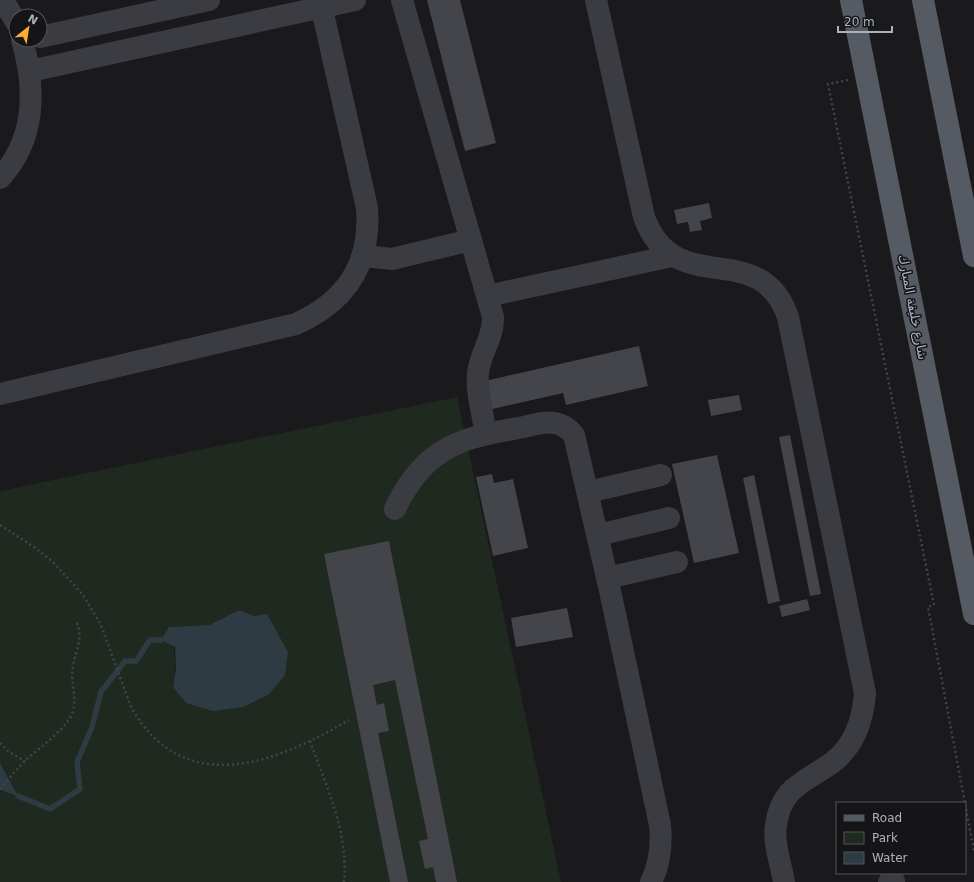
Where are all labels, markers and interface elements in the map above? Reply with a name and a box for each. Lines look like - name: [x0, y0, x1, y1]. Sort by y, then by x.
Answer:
- north arrow: [8, 8, 48, 48]
- scale bar: [838, 8, 892, 34]
- text: N: [26, 12, 40, 28]
- text: 20 m: [844, 15, 875, 29]
- street label: شارع خليفة المبارك: [894, 253, 931, 361]
- legend: [836, 802, 966, 874]
- text: Road: [872, 811, 902, 825]
- text: Park: [872, 831, 898, 845]
- text: Water: [872, 851, 908, 865]

